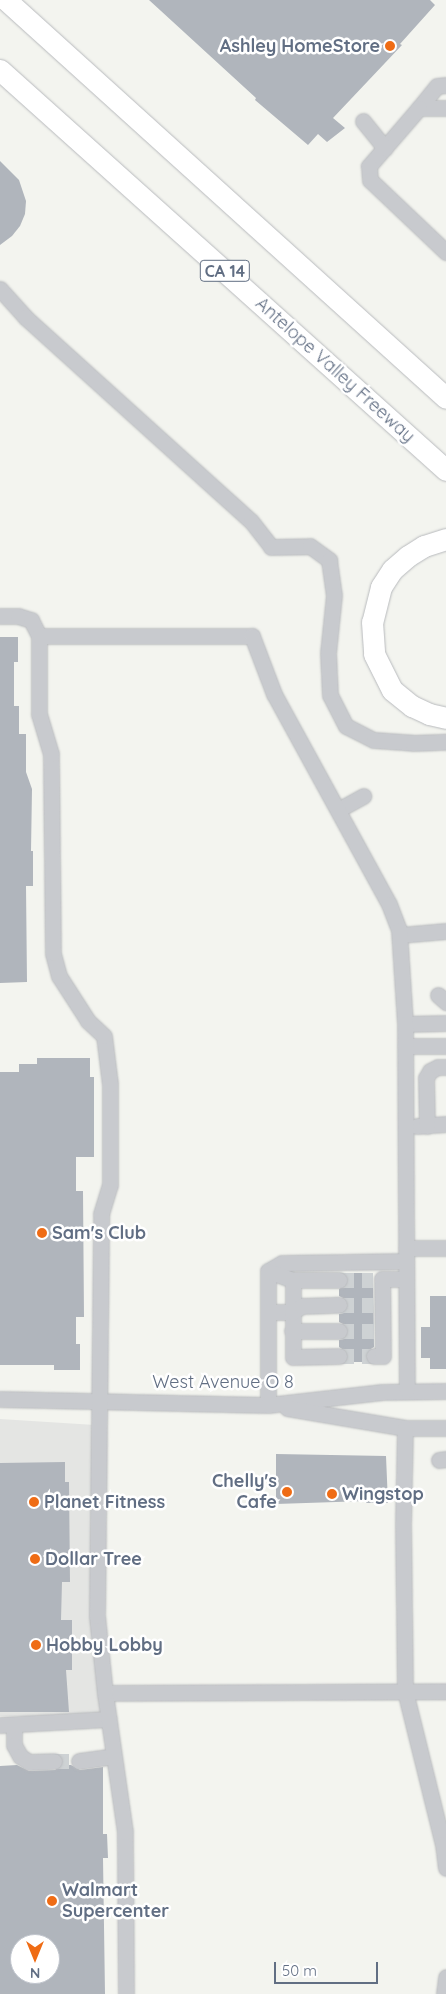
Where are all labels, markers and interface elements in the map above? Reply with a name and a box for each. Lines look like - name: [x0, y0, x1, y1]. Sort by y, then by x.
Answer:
- place label: Ashley HomeStore: [220, 35, 380, 57]
- marker: Ashley HomeStore: [384, 40, 396, 52]
- road number: CA 14: [199, 258, 251, 284]
- street label: Antelope Valley Freeway: [251, 293, 419, 447]
- place label: Sam's Club: [52, 1222, 146, 1244]
- marker: Sam's Club: [36, 1227, 48, 1239]
- street label: West Avenue O 8: [152, 1371, 294, 1393]
- place label: Chelly's Cafe: [212, 1471, 277, 1514]
- place label: Wingstop: [342, 1483, 424, 1505]
- marker: Chelly's Cafe: [281, 1486, 293, 1498]
- marker: Wingstop: [326, 1488, 338, 1500]
- place label: Planet Fitness: [44, 1491, 165, 1513]
- marker: Planet Fitness: [28, 1496, 40, 1508]
- place label: Dollar Tree: [45, 1548, 142, 1570]
- marker: Dollar Tree: [29, 1553, 41, 1565]
- place label: Hobby Lobby: [46, 1634, 163, 1656]
- marker: Hobby Lobby: [30, 1639, 42, 1651]
- place label: Walmart Supercenter: [62, 1880, 169, 1922]
- marker: Walmart Supercenter: [46, 1895, 58, 1907]
- north arrow: [10, 1934, 60, 1984]
- scale bar: [276, 1952, 380, 1984]
- text: 50 m: [282, 1961, 317, 1980]
- text: N: [30, 1964, 40, 1982]

